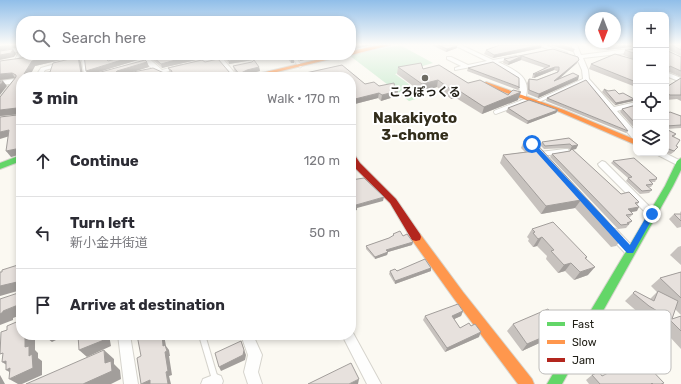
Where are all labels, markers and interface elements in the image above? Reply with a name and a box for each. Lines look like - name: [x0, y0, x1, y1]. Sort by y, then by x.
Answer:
- north arrow: [585, 12, 621, 48]
- map controls: [633, 12, 669, 156]
- button: +: [633, 12, 669, 48]
- search box: [16, 16, 356, 60]
- icon: search: [30, 27, 52, 49]
- text: Search here: [62, 29, 146, 47]
- button: −: [633, 48, 669, 84]
- marker: ころぽっくる: [420, 73, 430, 83]
- button: locate: [633, 84, 669, 120]
- place label: ころぽっくる: [389, 85, 461, 99]
- text: 3 min: [32, 88, 78, 108]
- text: Walk · 170 m: [267, 91, 340, 106]
- district label: Nakakiyoto 3-chome: [373, 109, 457, 144]
- button: layers: [633, 120, 669, 156]
- route start: [523, 135, 541, 153]
- icon: ahead: [32, 150, 54, 172]
- text: Continue: [70, 152, 139, 170]
- text: 120 m: [304, 153, 340, 168]
- route end: [643, 205, 661, 223]
- text: Turn left: [70, 214, 135, 232]
- icon: left: [32, 222, 54, 244]
- text: 50 m: [309, 225, 340, 240]
- text: 新小金井街道: [70, 235, 148, 250]
- icon: arrive: [32, 294, 54, 316]
- text: Arrive at destination: [70, 296, 225, 314]
- legend: [539, 310, 671, 374]
- text: Fast: [572, 318, 595, 331]
- text: Slow: [572, 336, 597, 349]
- text: Jam: [572, 354, 595, 367]

